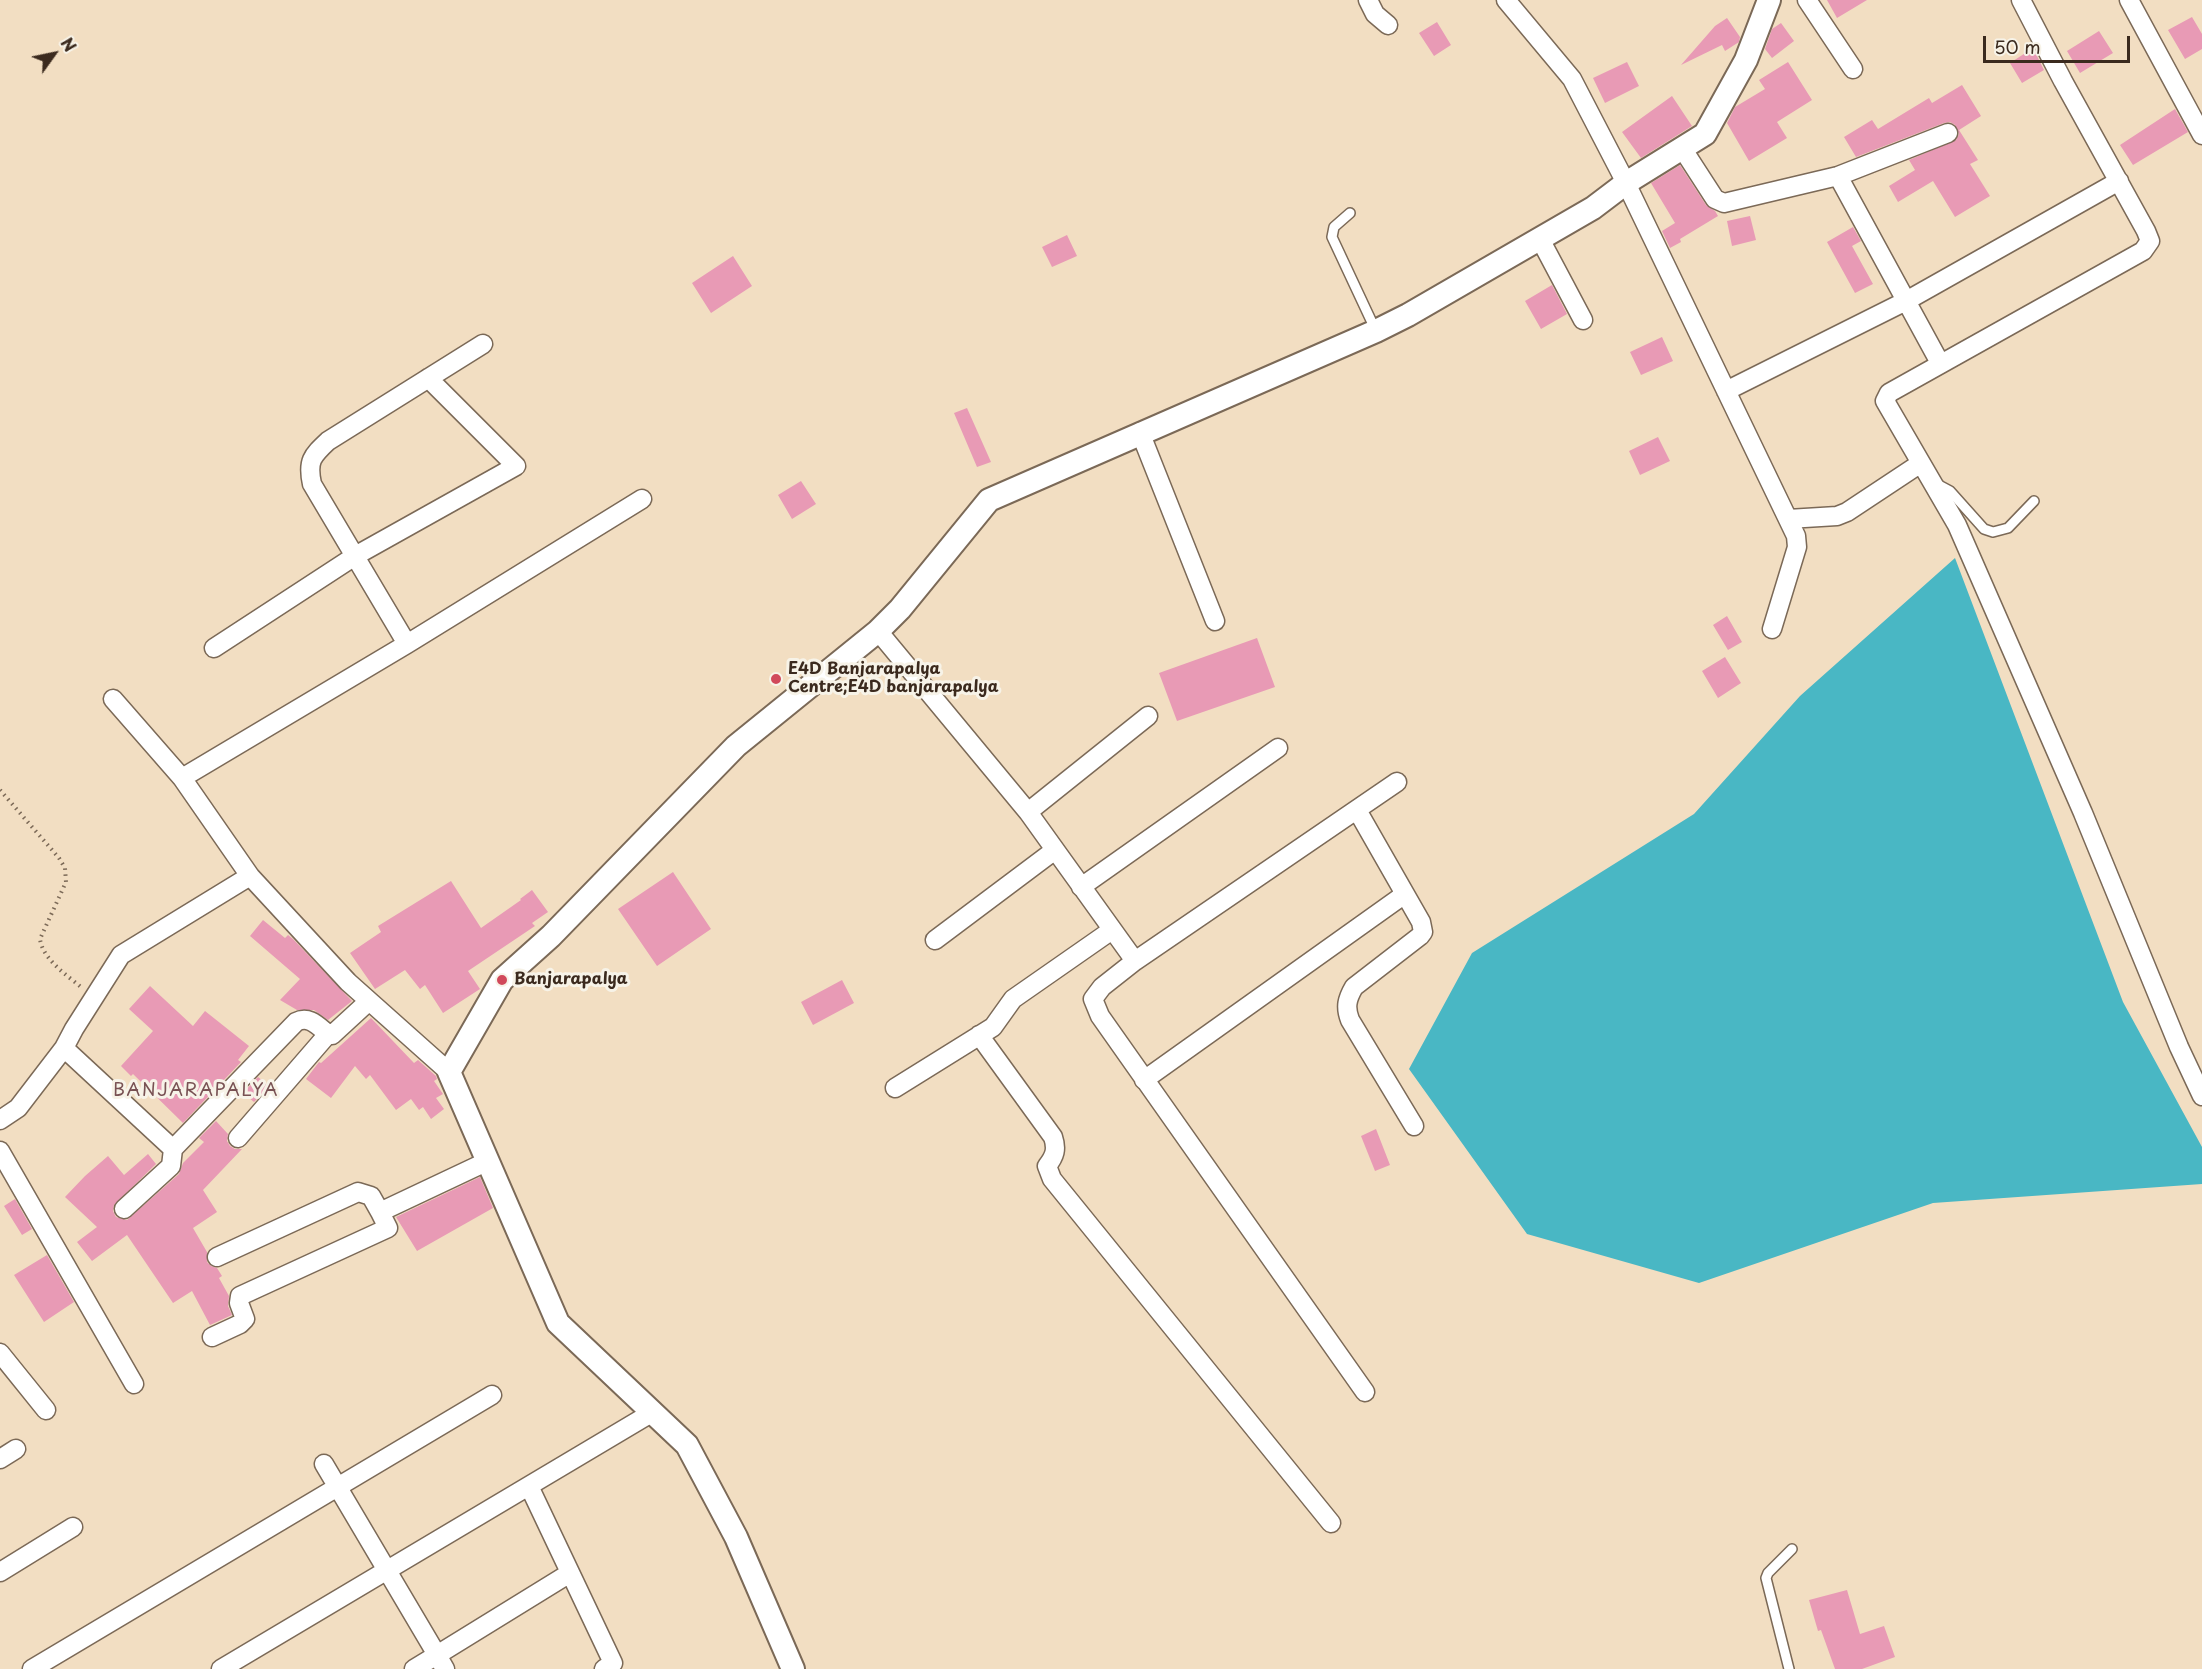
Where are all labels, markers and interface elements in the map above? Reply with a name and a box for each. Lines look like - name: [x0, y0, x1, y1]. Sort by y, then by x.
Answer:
- north arrow: [24, 24, 84, 84]
- scale bar: [1986, 24, 2133, 62]
- text: N: [56, 32, 83, 56]
- text: 50 m: [1994, 33, 2041, 60]
- place label: E4D Banjarapalya Centre;E4D banjarapalya: [788, 660, 998, 698]
- marker: E4D Banjarapalya Centre;E4D banjarapalya: [769, 672, 783, 686]
- place label: Banjarapalya: [514, 970, 628, 990]
- marker: Banjarapalya: [495, 973, 509, 987]
- district label: BANJARAPALYA: [114, 1080, 278, 1102]

